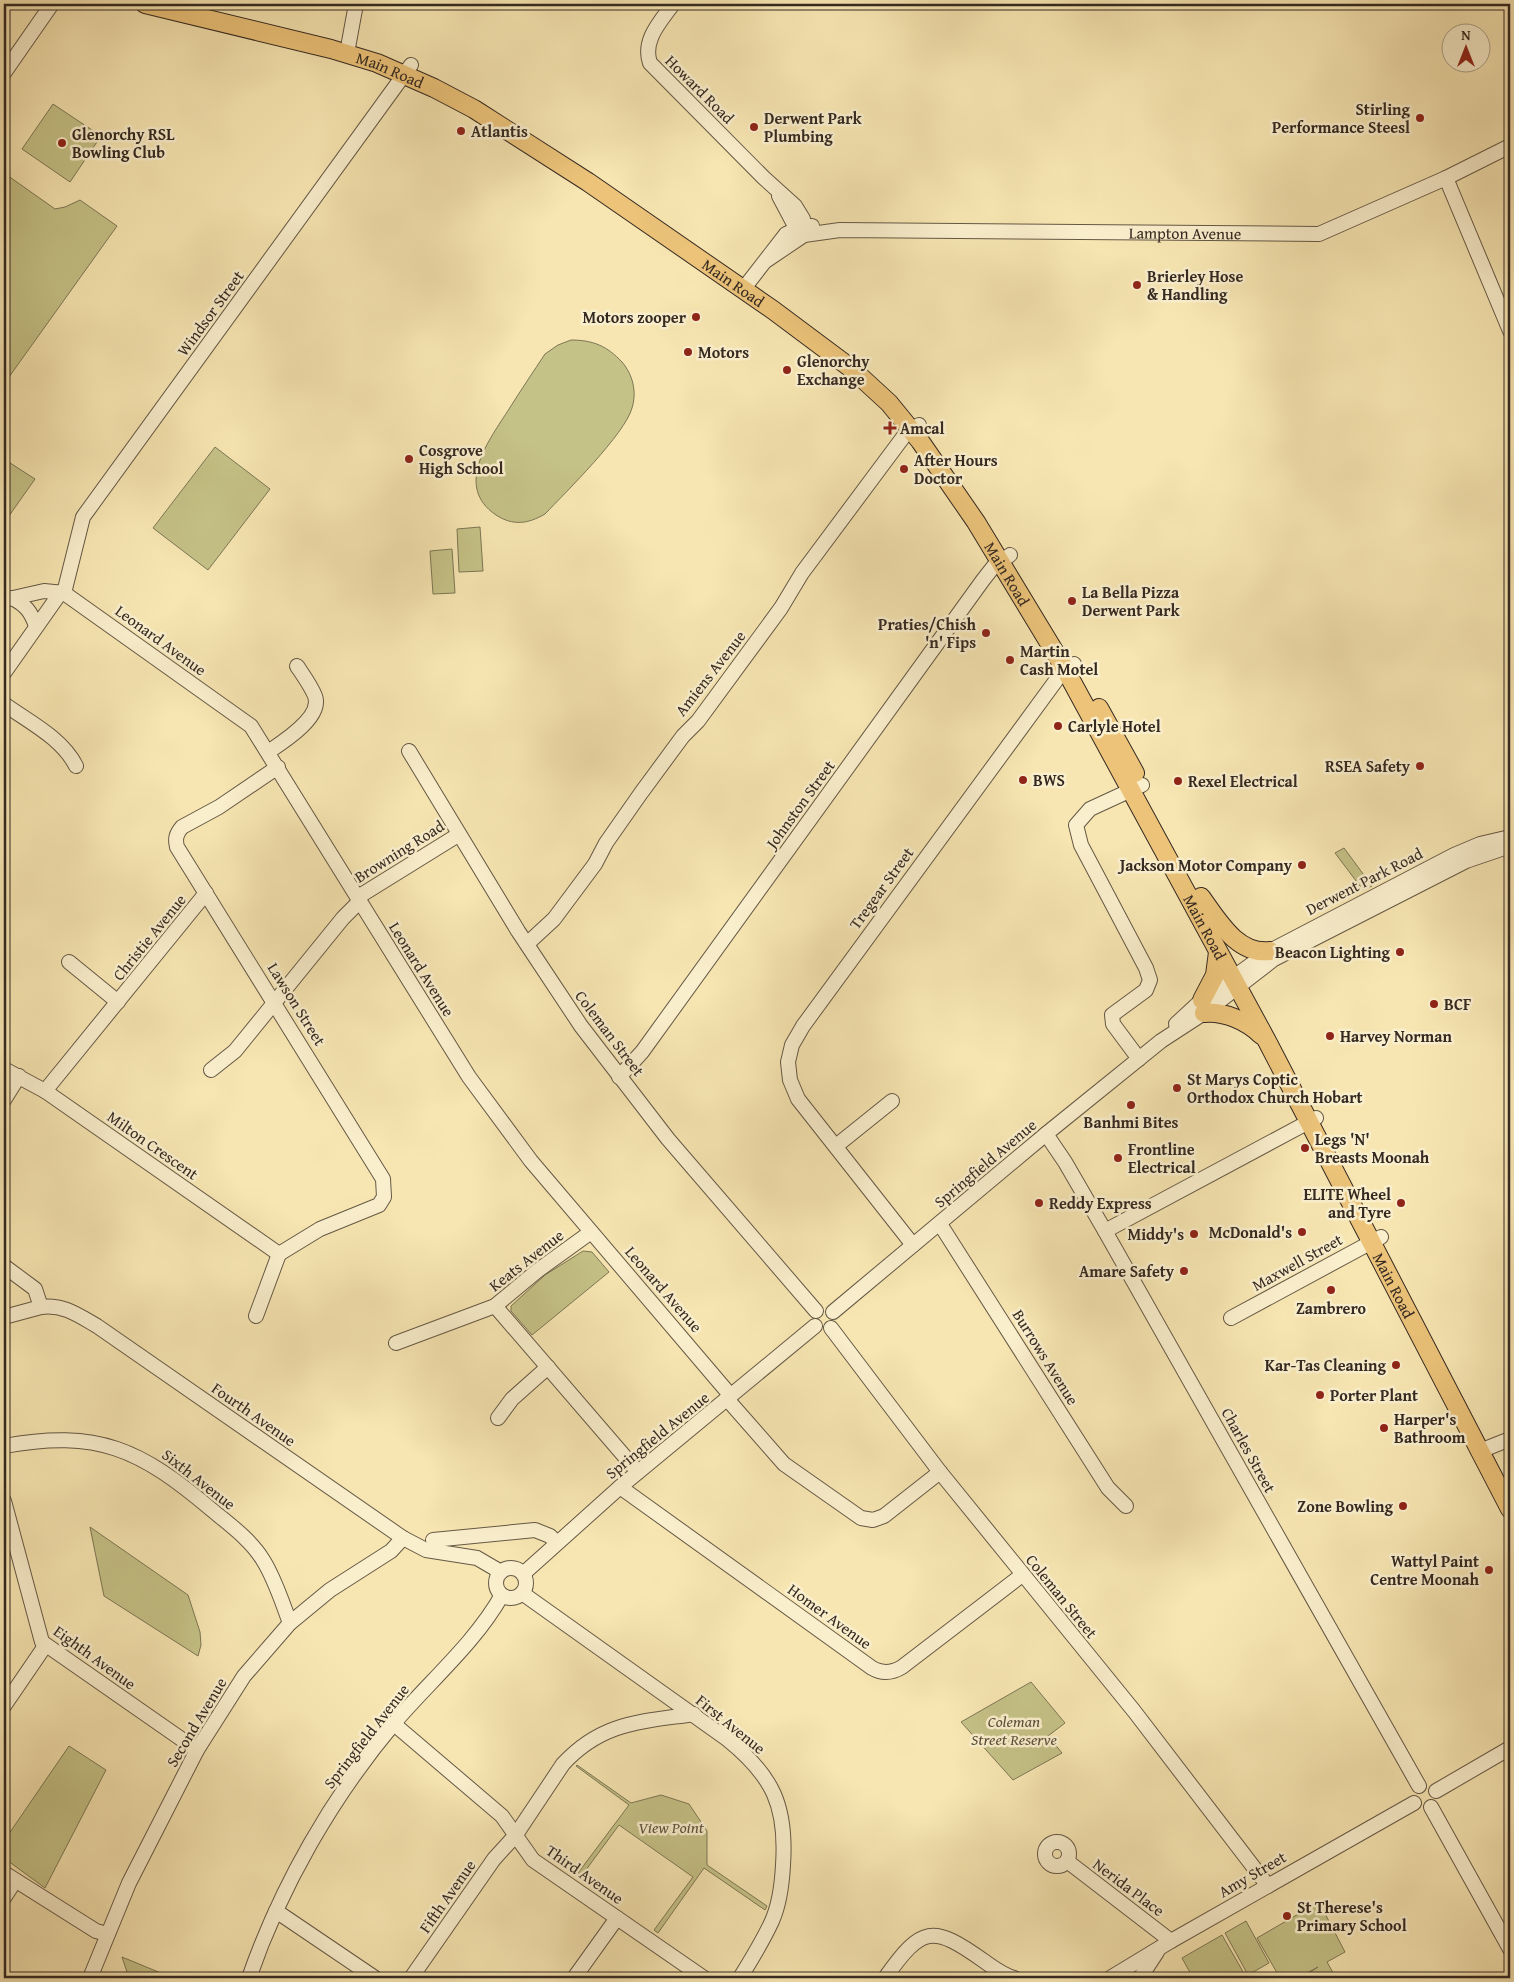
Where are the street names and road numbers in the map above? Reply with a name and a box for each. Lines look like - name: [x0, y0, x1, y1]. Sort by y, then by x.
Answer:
- street label: Main Road: [353, 45, 428, 94]
- street label: Howard Road: [660, 49, 740, 129]
- street label: Lampton Avenue: [1129, 220, 1241, 245]
- street label: Main Road: [697, 252, 770, 313]
- street label: Windsor Street: [171, 265, 250, 361]
- street label: Main Road: [979, 537, 1036, 611]
- street label: Leonard Avenue: [110, 599, 212, 681]
- street label: Amiens Avenue: [669, 625, 751, 721]
- street label: Johnston Street: [758, 754, 841, 855]
- street label: Browning Road: [349, 814, 449, 888]
- street label: Derwent Park Road: [1301, 841, 1427, 921]
- street label: Tregear Street: [843, 842, 919, 934]
- street label: Christie Avenue: [106, 888, 192, 986]
- street label: Main Road: [1178, 890, 1233, 964]
- street label: Leonard Avenue: [383, 917, 461, 1021]
- street label: Lawson Street: [262, 958, 332, 1051]
- street label: Coleman Street: [570, 985, 651, 1081]
- street label: Milton Crescent: [102, 1105, 204, 1186]
- street label: Springfield Avenue: [929, 1113, 1041, 1213]
- street label: Keats Avenue: [483, 1223, 569, 1297]
- street label: Maxwell Street: [1247, 1227, 1347, 1297]
- street label: Leonard Avenue: [620, 1240, 708, 1338]
- street label: Main Road: [1367, 1248, 1421, 1323]
- street label: Burrows Avenue: [1007, 1304, 1085, 1410]
- street label: Fourth Avenue: [207, 1376, 301, 1452]
- street label: Springfield Avenue: [600, 1386, 714, 1484]
- street label: Charles Street: [1216, 1403, 1282, 1497]
- street label: Sixth Avenue: [157, 1443, 241, 1515]
- street label: Coleman Street: [1020, 1549, 1104, 1644]
- street label: Homer Avenue: [783, 1577, 877, 1655]
- street label: Eighth Avenue: [49, 1619, 141, 1695]
- street label: Second Avenue: [160, 1673, 232, 1771]
- street label: Springfield Avenue: [317, 1678, 415, 1794]
- street label: First Avenue: [691, 1688, 771, 1760]
- street label: Third Avenue: [541, 1838, 629, 1910]
- street label: Amy Street: [1214, 1845, 1291, 1903]
- street label: Nerida Place: [1088, 1852, 1170, 1922]
- street label: Fifth Avenue: [413, 1854, 481, 1938]

